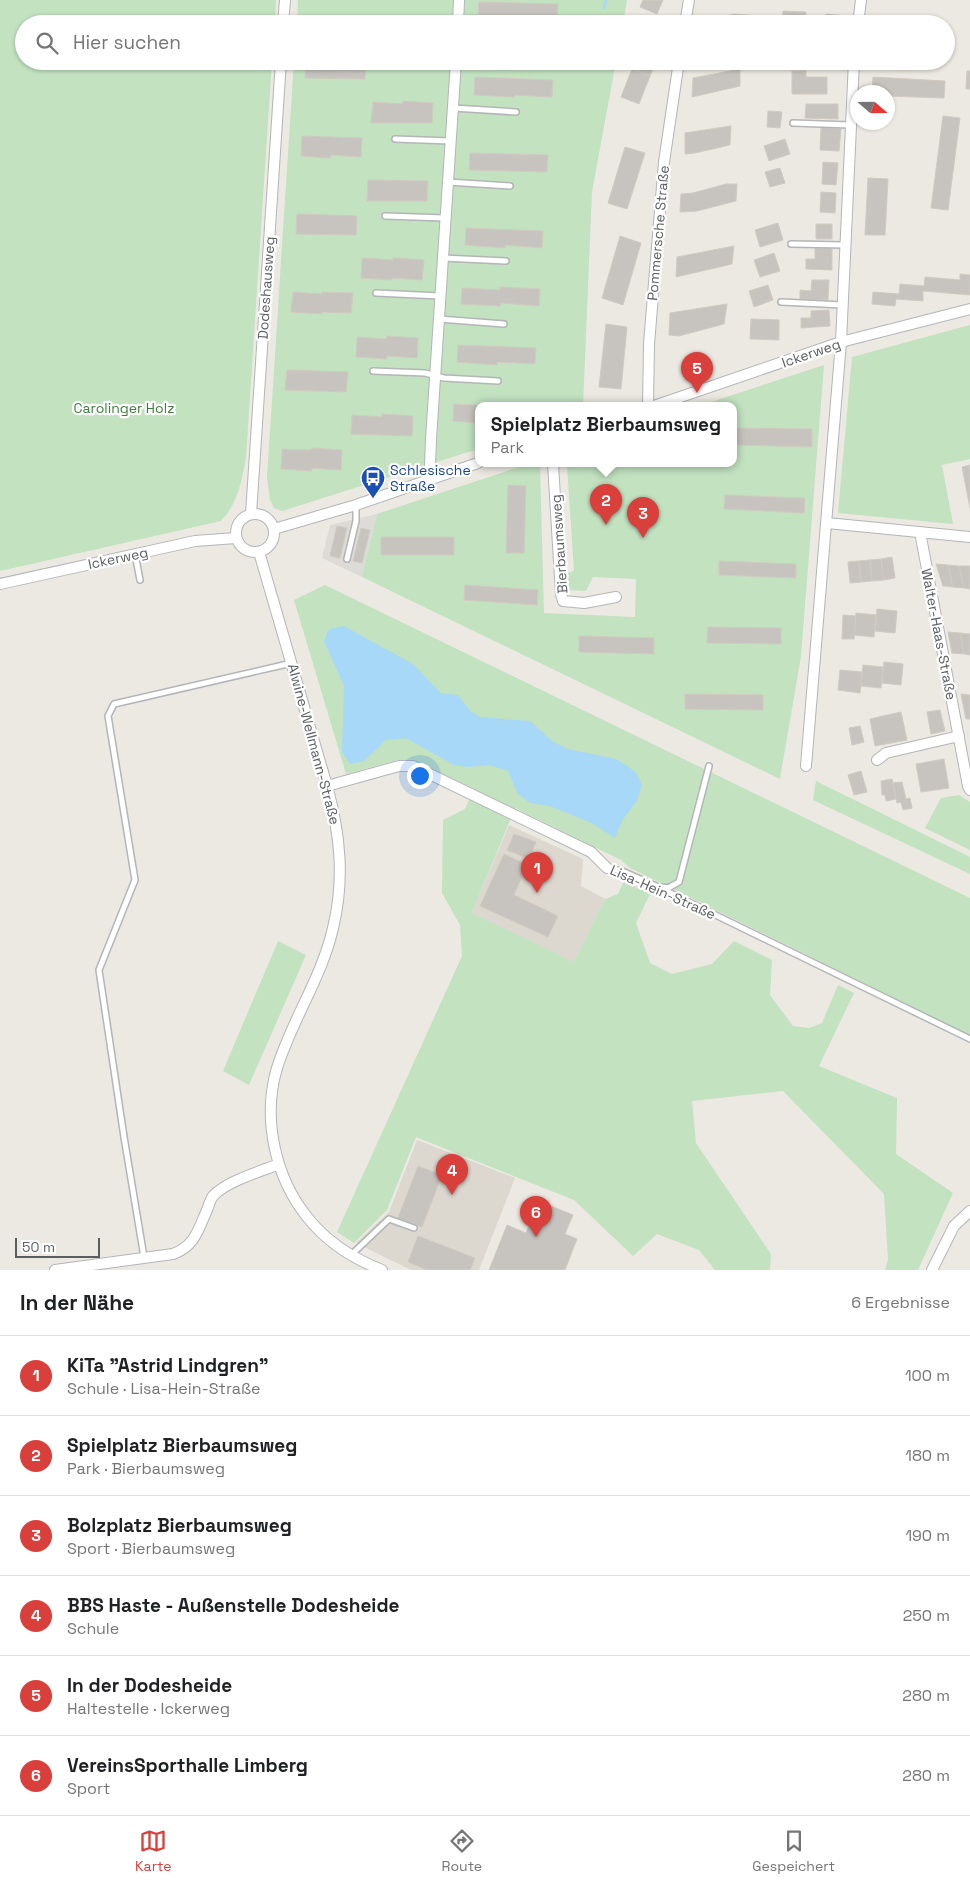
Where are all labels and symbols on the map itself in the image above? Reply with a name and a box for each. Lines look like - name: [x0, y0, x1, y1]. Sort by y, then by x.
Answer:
- north arrow: [850, 85, 895, 130]
- street label: Pommersche Straße: [643, 165, 673, 301]
- street label: Dodeshausweg: [253, 236, 279, 340]
- street label: Ickerweg: [779, 335, 843, 371]
- pin: 5: [681, 352, 713, 393]
- park label: Carolinger Holz: [74, 399, 174, 417]
- place label: Schlesische Straße: [390, 461, 471, 495]
- bus stop icon: Schlesische Straße: [360, 465, 386, 499]
- pin: 2: [590, 484, 622, 525]
- street label: Bierbaumsweg: [547, 494, 571, 594]
- pin: 3: [627, 497, 659, 538]
- street label: Ickerweg: [86, 543, 150, 573]
- street label: Walter-Haas-Straße: [917, 567, 961, 701]
- street label: Alwine-Wellmann-Straße: [284, 662, 344, 826]
- your location: [407, 763, 433, 789]
- pin: 1: [521, 852, 553, 893]
- street label: Lisa-Hein-Straße: [607, 861, 719, 923]
- pin: 4: [436, 1154, 468, 1195]
- pin: 6: [520, 1196, 552, 1237]
- scale bar: [15, 1235, 100, 1258]

